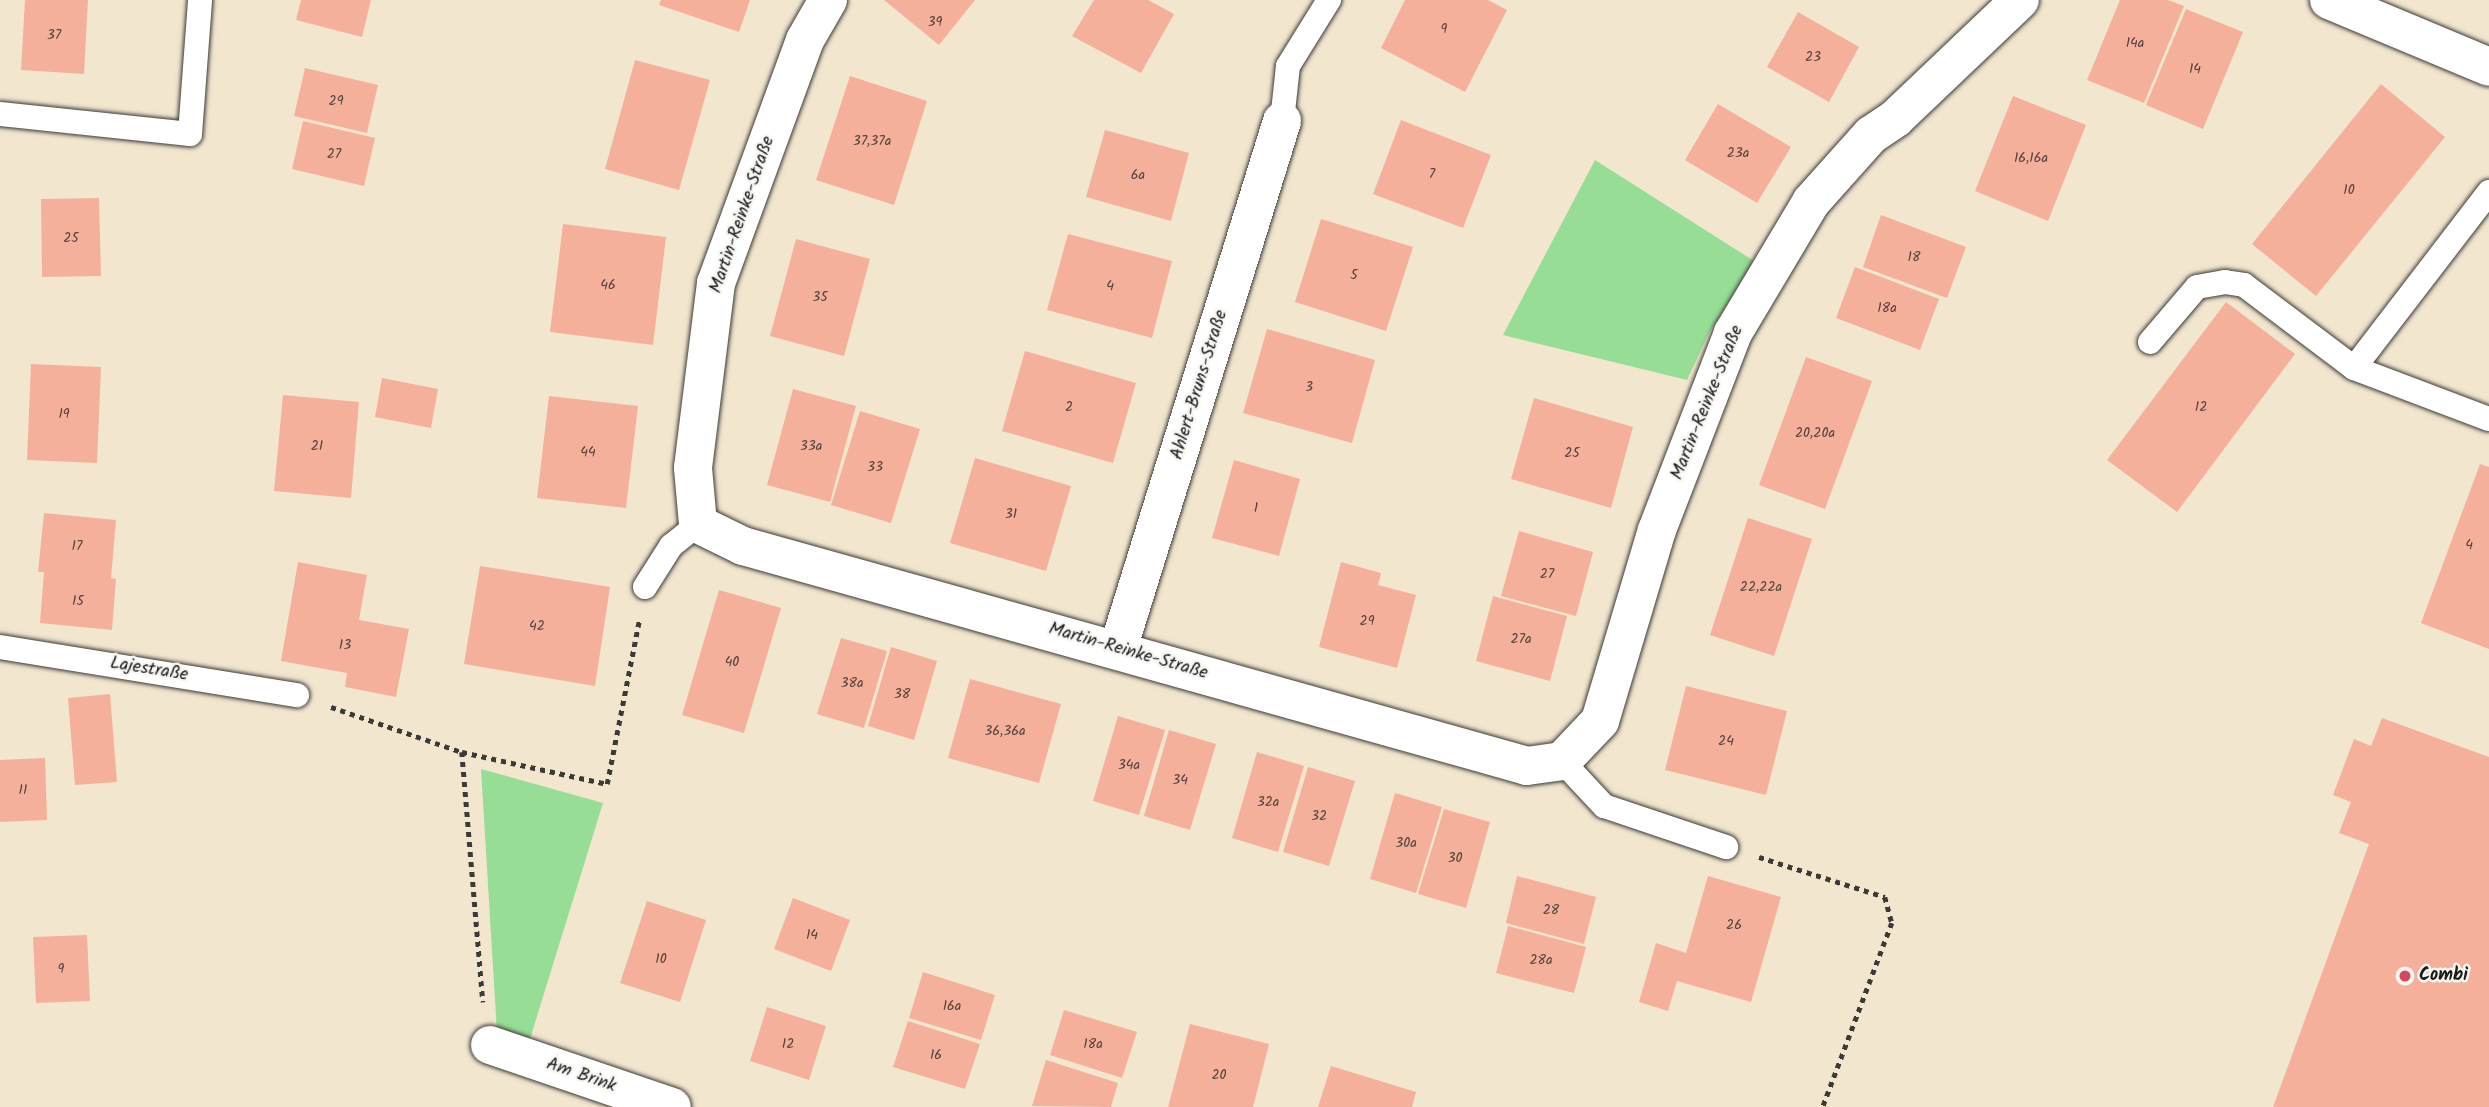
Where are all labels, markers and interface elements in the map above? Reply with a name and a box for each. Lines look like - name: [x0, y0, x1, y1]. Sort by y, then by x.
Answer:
- house number: 39: [928, 14, 942, 30]
- house number: 9: [1441, 21, 1447, 37]
- house number: 37: [47, 27, 61, 43]
- house number: 14a: [2126, 35, 2144, 51]
- house number: 23: [1805, 49, 1821, 65]
- house number: 14: [2189, 61, 2201, 77]
- house number: 29: [329, 93, 343, 109]
- house number: 37,37a: [853, 133, 891, 149]
- street label: Martin-Reinke-Straße: [706, 134, 780, 296]
- house number: 23a: [1727, 145, 1749, 161]
- house number: 27: [327, 146, 341, 162]
- house number: 16,16a: [2014, 150, 2048, 166]
- house number: 7: [1429, 166, 1435, 182]
- house number: 6a: [1131, 167, 1145, 183]
- house number: 10: [2343, 182, 2355, 198]
- house number: 25: [63, 230, 79, 246]
- house number: 18: [1908, 249, 1920, 265]
- house number: 5: [1350, 267, 1358, 283]
- house number: 46: [600, 277, 616, 293]
- house number: 4: [1106, 278, 1114, 294]
- house number: 35: [812, 289, 828, 305]
- house number: 18a: [1877, 300, 1897, 316]
- street label: Ahlert-Bruns-Straße: [1167, 308, 1233, 462]
- street label: Martin-Reinke-Straße: [1667, 323, 1749, 483]
- house number: 3: [1305, 379, 1313, 395]
- house number: 2: [1065, 399, 1073, 415]
- house number: 12: [2195, 399, 2207, 415]
- house number: 19: [58, 406, 70, 422]
- house number: 20,20a: [1795, 425, 1835, 441]
- house number: 21: [311, 438, 323, 454]
- house number: 33a: [800, 438, 822, 454]
- house number: 44: [580, 444, 596, 460]
- house number: 25: [1564, 445, 1580, 461]
- house number: 33: [867, 459, 883, 475]
- house number: 1: [1254, 500, 1258, 516]
- house number: 31: [1005, 506, 1017, 522]
- house number: 4: [2465, 537, 2473, 553]
- house number: 17: [72, 538, 82, 554]
- house number: 27: [1540, 566, 1554, 582]
- house number: 22,22a: [1740, 579, 1782, 595]
- house number: 15: [72, 593, 84, 609]
- house number: 29: [1360, 613, 1374, 629]
- house number: 42: [529, 618, 545, 634]
- street label: Martin-Reinke-Straße: [1046, 619, 1210, 685]
- house number: 27a: [1510, 631, 1532, 647]
- house number: 13: [339, 637, 351, 653]
- street label: Lajestraße: [108, 653, 190, 687]
- house number: 40: [725, 654, 739, 670]
- house number: 38a: [841, 675, 863, 691]
- house number: 38: [894, 686, 910, 702]
- house number: 36,36a: [984, 723, 1026, 739]
- house number: 24: [1718, 733, 1734, 749]
- house number: 34a: [1118, 757, 1140, 773]
- house number: 34: [1172, 772, 1188, 788]
- house number: 11: [19, 782, 27, 798]
- house number: 32a: [1257, 794, 1279, 810]
- house number: 32: [1311, 808, 1327, 824]
- house number: 30a: [1395, 835, 1417, 851]
- house number: 30: [1448, 850, 1462, 866]
- house number: 28: [1543, 902, 1559, 918]
- house number: 26: [1726, 917, 1742, 933]
- house number: 14: [806, 927, 818, 943]
- house number: 10: [655, 951, 667, 967]
- house number: 28a: [1529, 952, 1553, 968]
- house number: 9: [58, 961, 64, 977]
- place label: Combi: [2419, 965, 2468, 987]
- marker: Combi: [2397, 968, 2413, 984]
- house number: 16a: [943, 998, 961, 1014]
- house number: 12: [782, 1036, 794, 1052]
- house number: 18a: [1083, 1036, 1103, 1052]
- house number: 16: [930, 1047, 942, 1063]
- street label: Am Brink: [543, 1054, 619, 1098]
- house number: 20: [1211, 1067, 1227, 1083]

